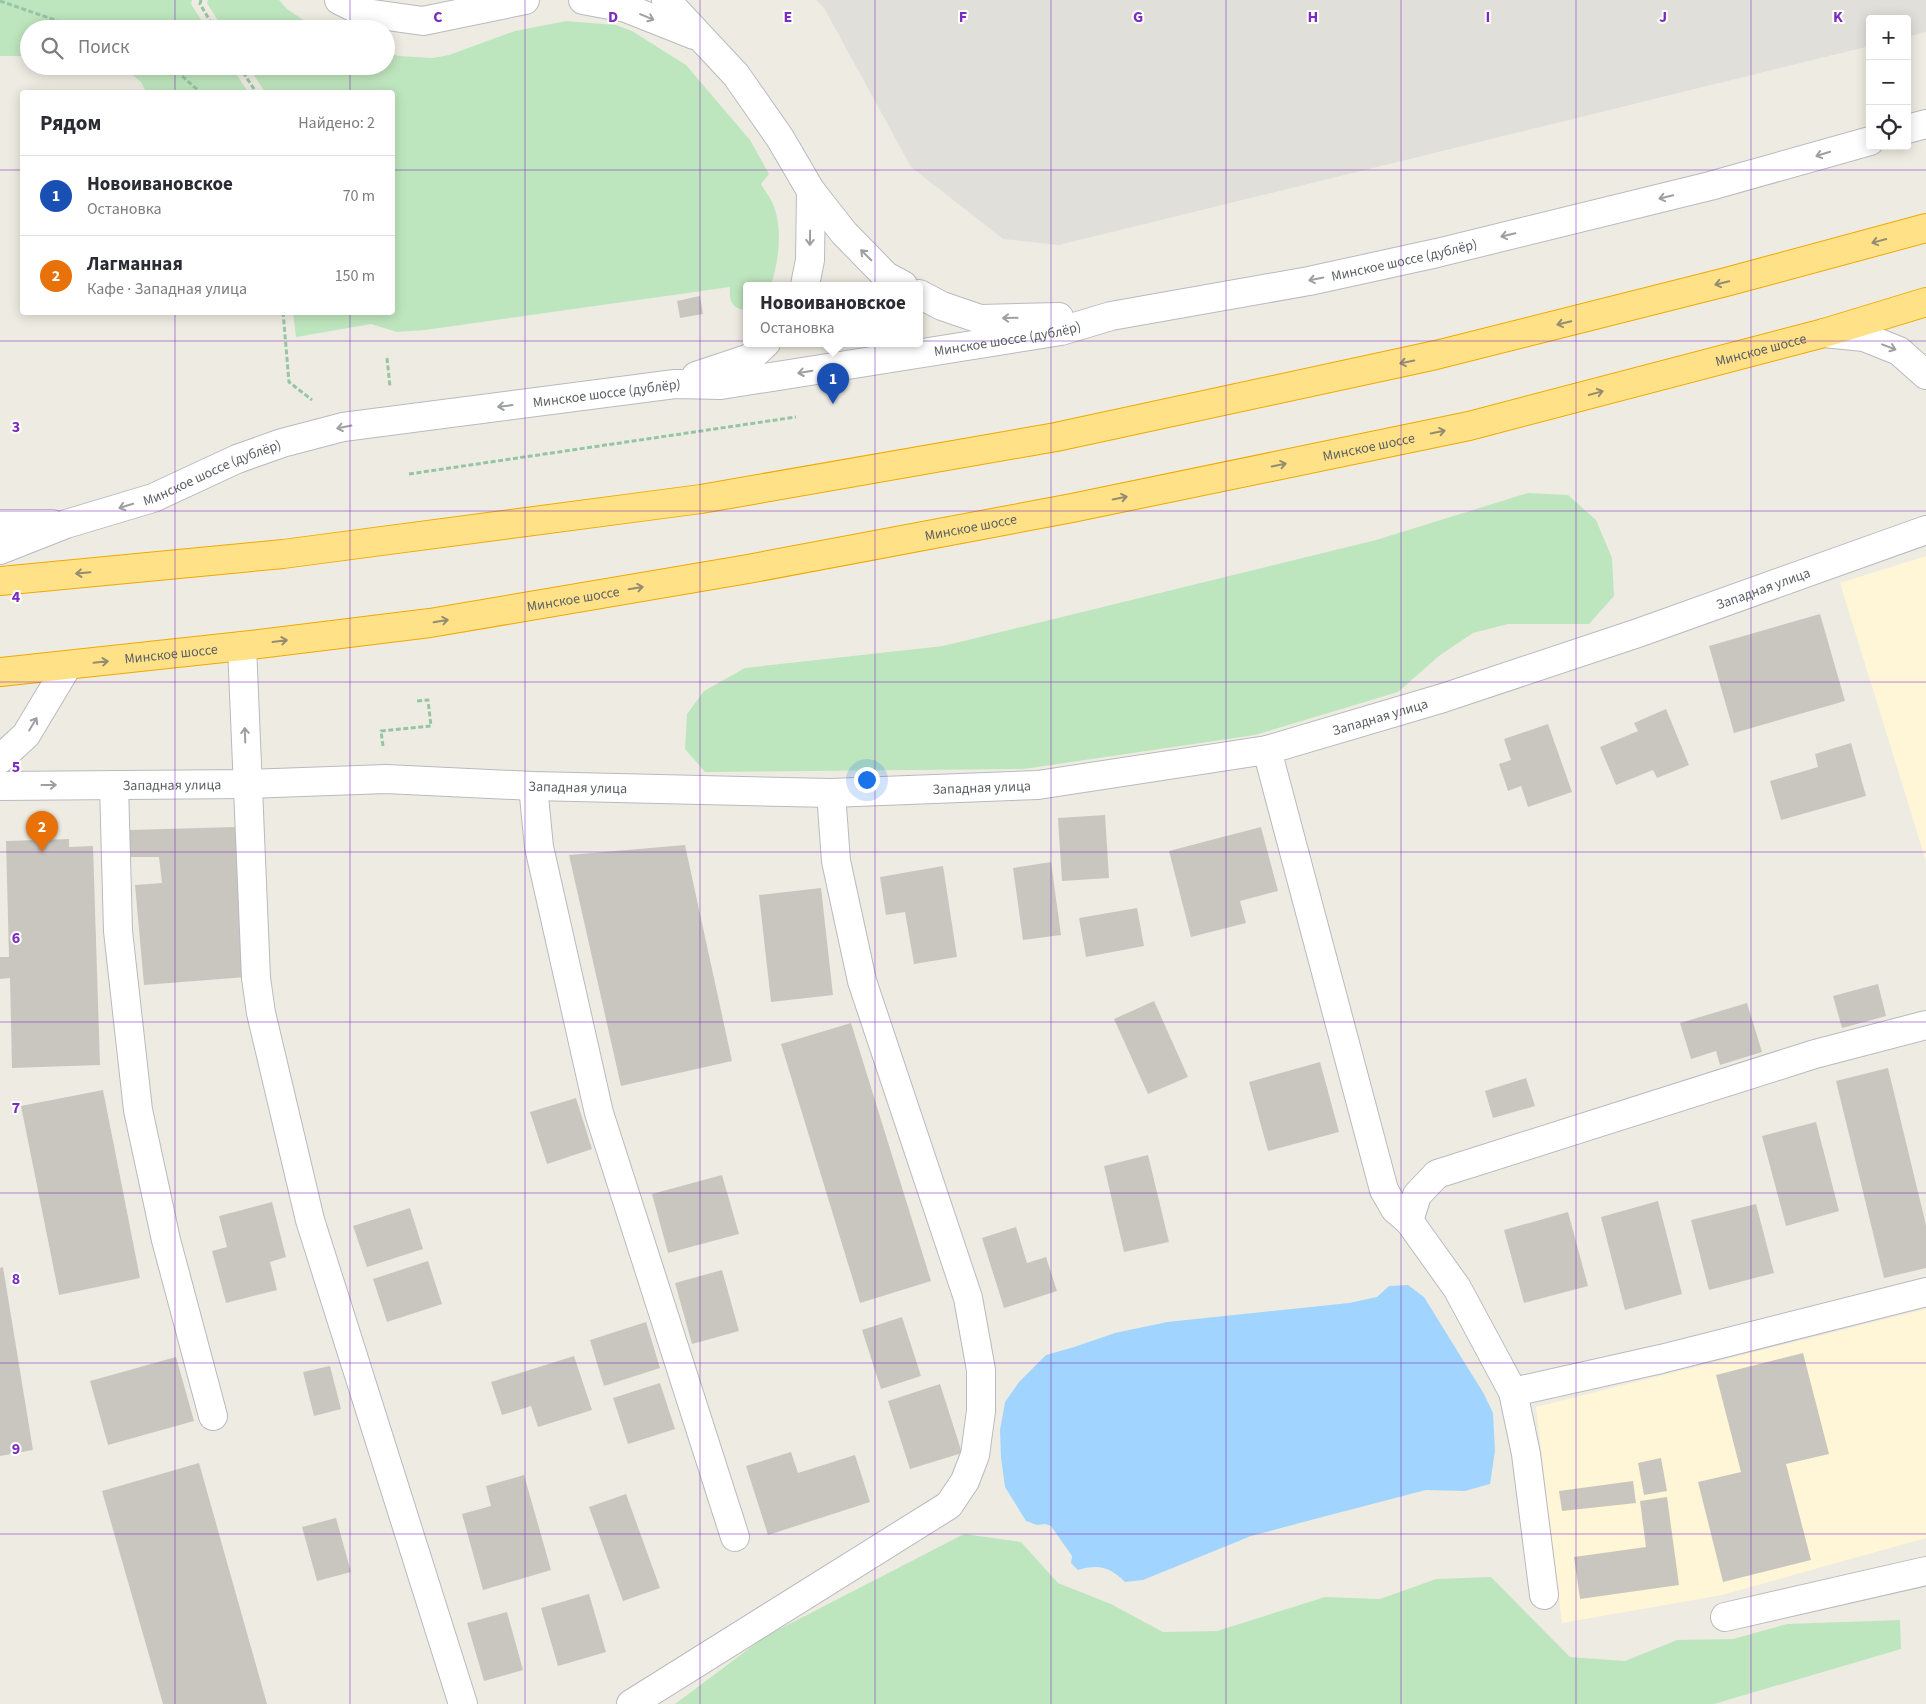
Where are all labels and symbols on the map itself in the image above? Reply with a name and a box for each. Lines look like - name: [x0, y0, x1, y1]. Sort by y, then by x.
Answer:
- text: C: [433, 6, 443, 28]
- text: D: [608, 6, 618, 28]
- text: E: [784, 6, 792, 28]
- text: F: [959, 6, 967, 28]
- text: G: [1133, 6, 1143, 28]
- text: H: [1308, 6, 1318, 28]
- text: I: [1486, 6, 1490, 28]
- text: J: [1659, 6, 1667, 28]
- text: K: [1833, 6, 1843, 28]
- one-way arrow: [639, 12, 654, 22]
- one-way arrow: [1815, 150, 1831, 160]
- one-way arrow: [1659, 193, 1675, 202]
- one-way arrow: [805, 230, 815, 246]
- one-way arrow: [1501, 231, 1517, 240]
- street label: Минское шоссе (дублёр): [1330, 235, 1479, 287]
- one-way arrow: [1871, 237, 1887, 246]
- one-way arrow: [859, 249, 872, 261]
- one-way arrow: [1308, 275, 1324, 284]
- one-way arrow: [1714, 279, 1730, 288]
- one-way arrow: [1002, 313, 1018, 323]
- street label: Минское шоссе (дублёр): [933, 317, 1084, 362]
- one-way arrow: [1557, 319, 1573, 328]
- street label: Минское шоссе: [1713, 329, 1809, 372]
- one-way arrow: [1880, 343, 1896, 352]
- one-way arrow: [1399, 357, 1415, 367]
- pin: 1: [817, 363, 849, 404]
- one-way arrow: [797, 367, 813, 377]
- street label: Минское шоссе (дублёр): [532, 375, 681, 413]
- one-way arrow: [1587, 387, 1603, 397]
- one-way arrow: [498, 401, 514, 411]
- text: 3: [12, 416, 20, 438]
- one-way arrow: [337, 423, 353, 432]
- one-way arrow: [1430, 427, 1446, 436]
- street label: Минское шоссе: [1321, 428, 1417, 467]
- street label: Минское шоссе (дублёр): [141, 435, 284, 511]
- one-way arrow: [1271, 460, 1287, 470]
- one-way arrow: [1112, 493, 1128, 503]
- one-way arrow: [119, 501, 135, 511]
- street label: Минское шоссе: [923, 510, 1019, 547]
- street label: Западная улица: [1713, 563, 1813, 615]
- one-way arrow: [75, 568, 91, 578]
- street label: Минское шоссе: [525, 582, 621, 617]
- one-way arrow: [627, 582, 643, 592]
- text: 4: [12, 586, 21, 608]
- one-way arrow: [432, 615, 448, 625]
- one-way arrow: [271, 636, 287, 646]
- street label: Минское шоссе: [123, 640, 219, 670]
- one-way arrow: [92, 657, 108, 667]
- street label: Западная улица: [1330, 694, 1430, 741]
- one-way arrow: [28, 717, 38, 731]
- one-way arrow: [240, 727, 250, 744]
- text: 5: [12, 756, 20, 778]
- your location: [854, 767, 880, 793]
- street label: Западная улица: [123, 775, 221, 796]
- street label: Западная улица: [932, 776, 1031, 800]
- street label: Западная улица: [528, 777, 627, 799]
- one-way arrow: [40, 780, 56, 790]
- pin: 2: [26, 811, 58, 852]
- text: 6: [12, 927, 20, 949]
- text: 7: [12, 1097, 20, 1119]
- text: 8: [12, 1268, 20, 1290]
- text: 9: [12, 1438, 20, 1460]

